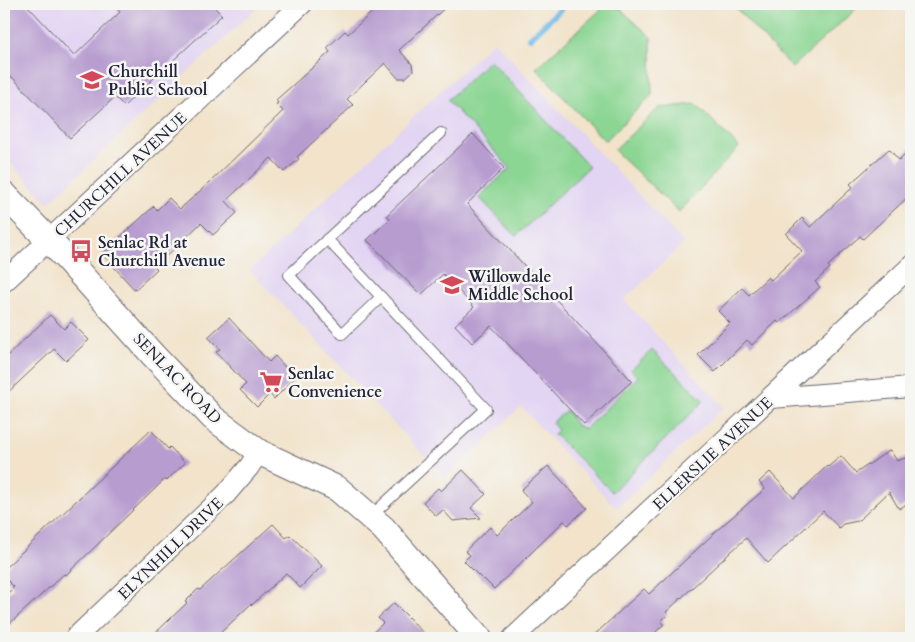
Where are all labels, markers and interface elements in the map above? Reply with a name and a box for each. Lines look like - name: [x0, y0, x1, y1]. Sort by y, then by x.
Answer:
- place label: Churchill Public School: [108, 61, 208, 101]
- school or university icon: Churchill Public School: [79, 67, 105, 93]
- street label: CHURCHILL AVENUE: [50, 107, 192, 242]
- place label: Senlac Rd at Churchill Avenue: [98, 232, 226, 272]
- bus stop icon: Senlac Rd at Churchill Avenue: [68, 238, 94, 264]
- place label: Willowdale Middle School: [467, 266, 573, 306]
- school or university icon: Willowdale Middle School: [439, 272, 465, 298]
- street label: SENLAC ROAD: [128, 328, 226, 429]
- place label: Senlac Convenience: [288, 363, 382, 403]
- supermarket icon: Senlac Convenience: [258, 369, 284, 395]
- street label: ELLERSLIE AVENUE: [648, 392, 778, 515]
- street label: ELYNHILL DRIVE: [113, 493, 228, 605]

